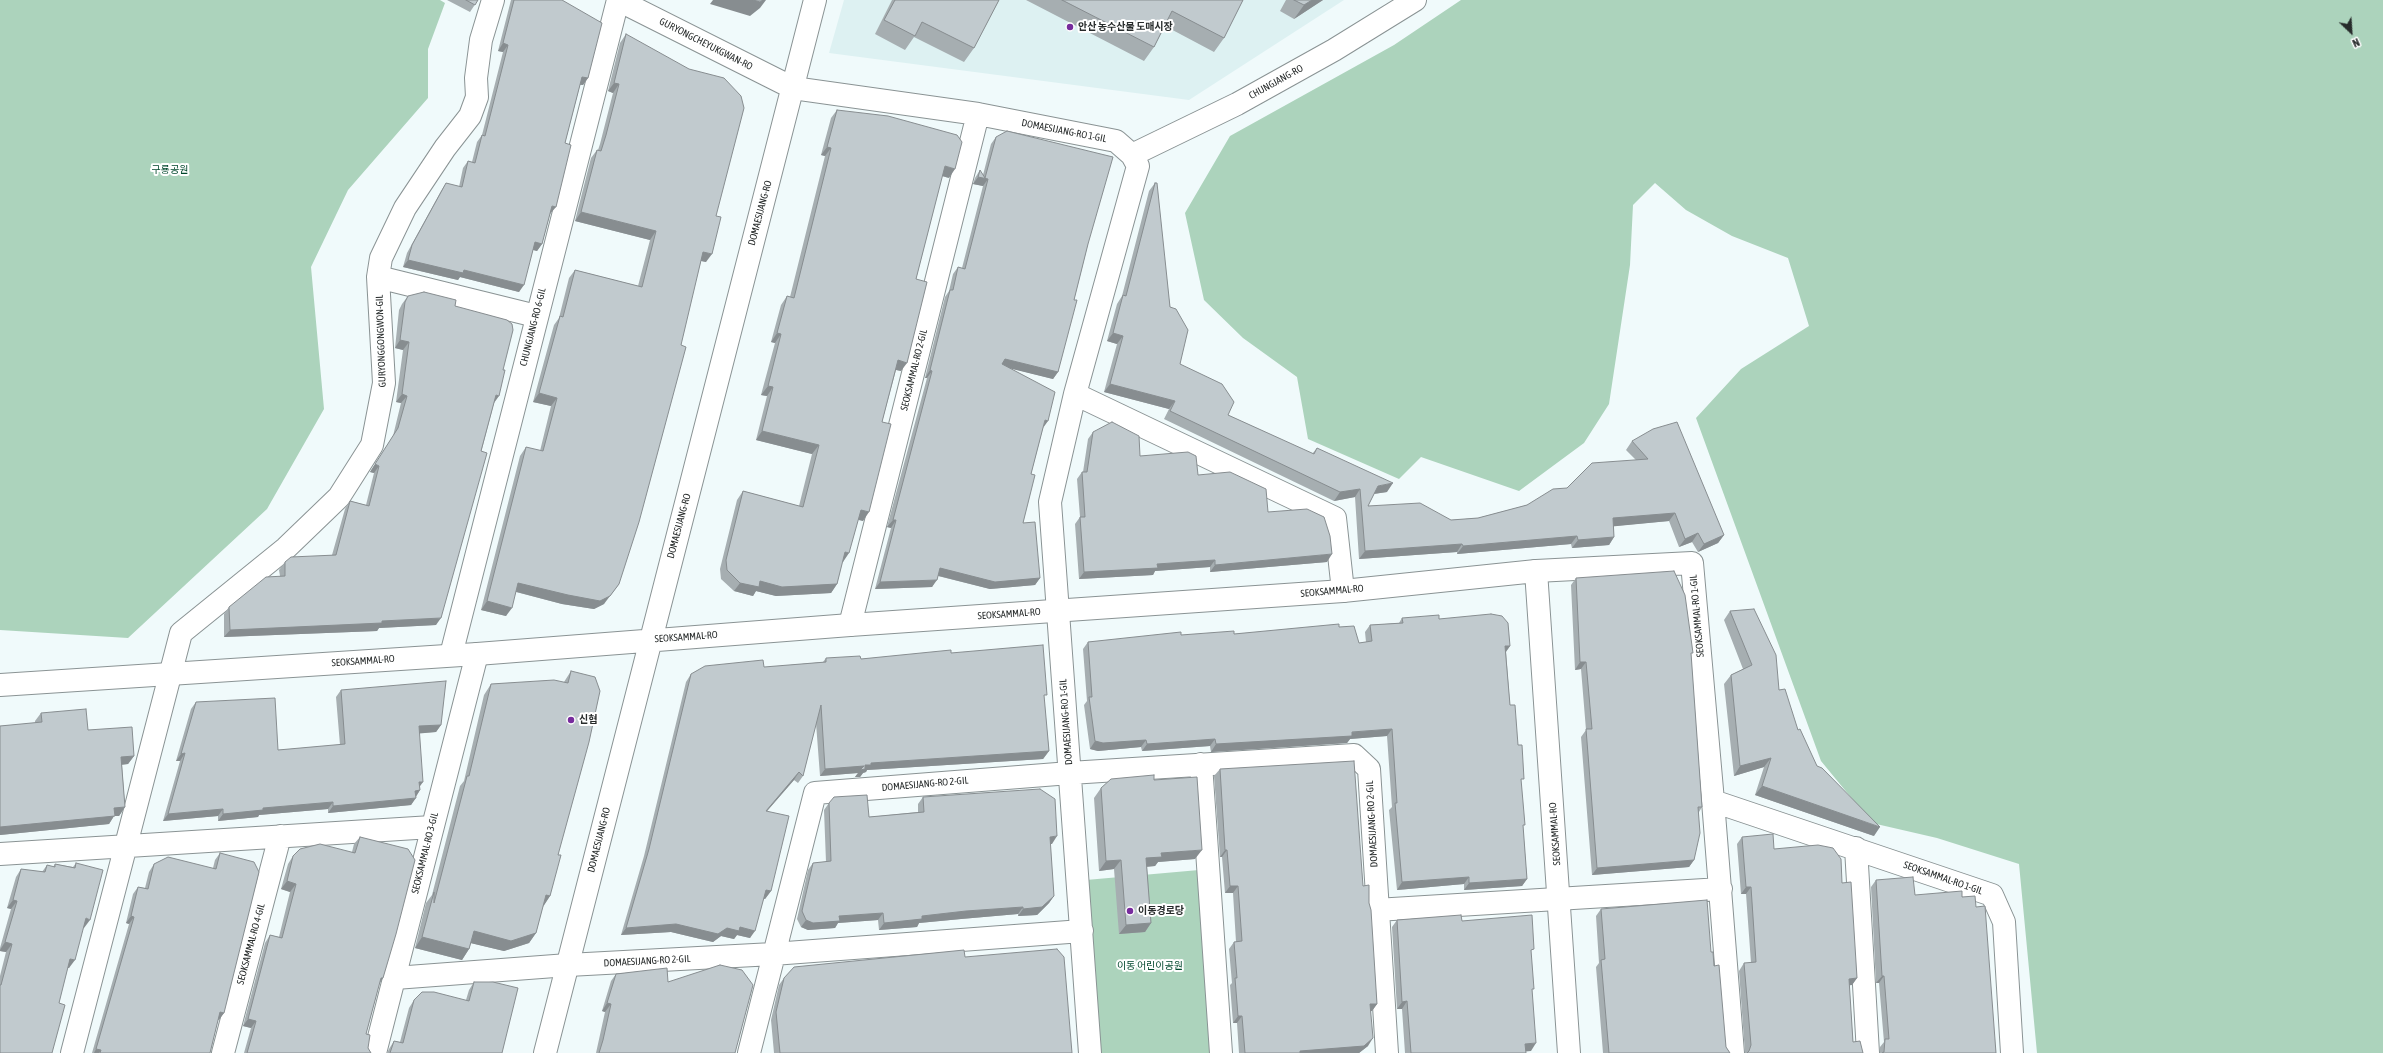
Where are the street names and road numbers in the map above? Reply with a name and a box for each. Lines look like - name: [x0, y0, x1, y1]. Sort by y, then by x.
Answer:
- street label: GURYONGCHEYUKGWAN-RO: [657, 15, 755, 73]
- street label: CHUNGJANG-RO: [1247, 62, 1305, 102]
- street label: DOMAESIJANG-RO 1-GIL: [1020, 117, 1108, 145]
- street label: DOMAESIJANG-RO: [746, 179, 774, 247]
- street label: CHUNGJANG-RO 6-GIL: [517, 287, 549, 367]
- street label: GURYONGGONGWON-GIL: [373, 294, 389, 388]
- street label: SEOKSAMMAL-RO 2-GIL: [898, 328, 930, 412]
- street label: DOMAESIJANG-RO: [665, 492, 693, 560]
- street label: SEOKSAMMAL-RO 1-GIL: [1687, 574, 1707, 658]
- street label: SEOKSAMMAL-RO: [1300, 582, 1364, 600]
- street label: SEOKSAMMAL-RO: [977, 606, 1041, 622]
- street label: SEOKSAMMAL-RO: [654, 629, 718, 645]
- street label: SEOKSAMMAL-RO: [331, 653, 395, 669]
- street label: DOMAESIJANG-RO 1-GIL: [1057, 678, 1075, 766]
- street label: DOMAESIJANG-RO 2-GIL: [881, 774, 969, 794]
- street label: DOMAESIJANG-RO 2-GIL: [1364, 780, 1380, 868]
- street label: SEOKSAMMAL-RO: [1547, 802, 1563, 866]
- street label: DOMAESIJANG-RO: [585, 806, 613, 874]
- street label: SEOKSAMMAL-RO 3-GIL: [409, 811, 441, 895]
- street label: SEOKSAMMAL-RO 1-GIL: [1902, 859, 1984, 897]
- street label: SEOKSAMMAL-RO 4-GIL: [234, 902, 268, 986]
- street label: DOMAESIJANG-RO 2-GIL: [603, 953, 691, 969]

